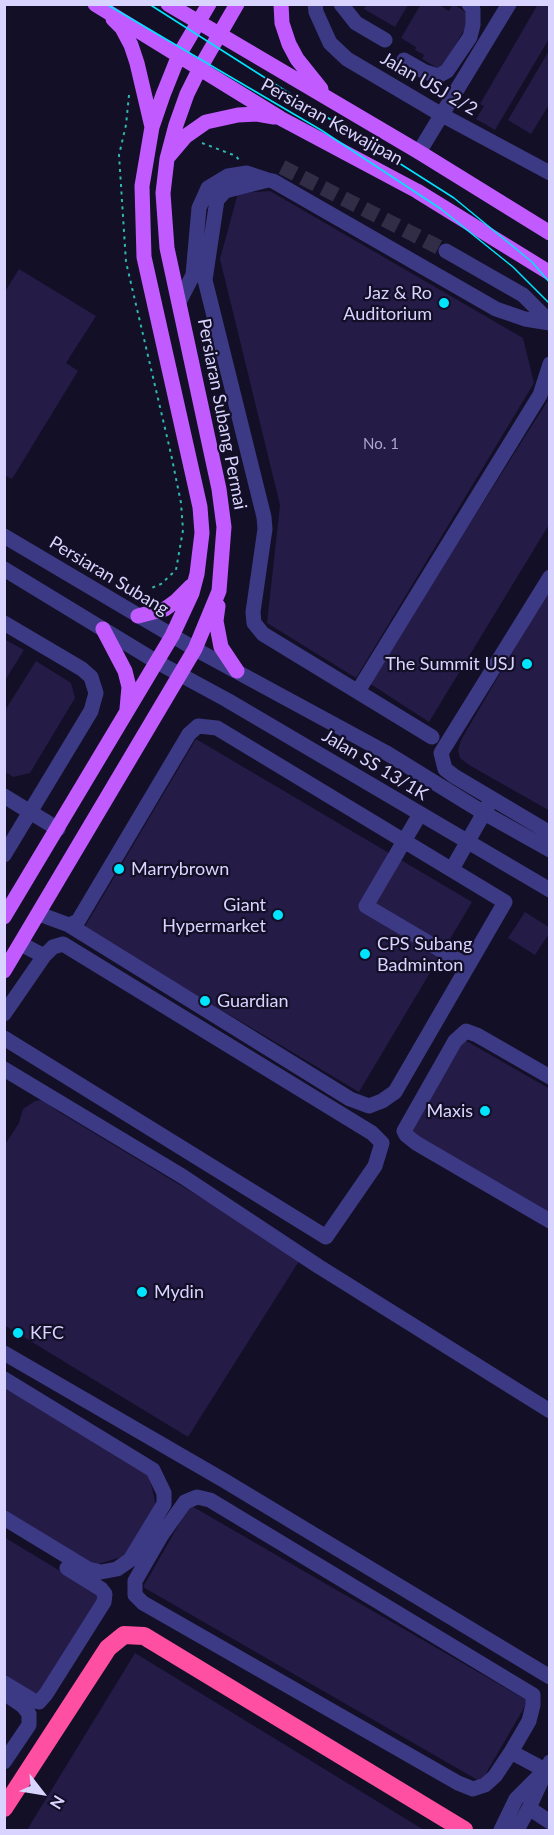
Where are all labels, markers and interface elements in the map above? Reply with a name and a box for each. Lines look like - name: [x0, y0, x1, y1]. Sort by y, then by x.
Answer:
- street label: Jalan USJ 2/2: [377, 48, 481, 120]
- street label: Persiaran Kewajipan: [257, 74, 407, 170]
- place label: Jaz & Ro Auditorium: [343, 282, 432, 324]
- marker: Jaz & Ro Auditorium: [437, 296, 451, 310]
- street label: Persiaran Subang Permai: [193, 316, 251, 512]
- house number: No. 1: [363, 435, 399, 453]
- street label: Persiaran Subang: [45, 532, 173, 620]
- place label: The Summit USJ: [385, 653, 515, 675]
- marker: The Summit USJ: [520, 657, 534, 671]
- street label: Jalan SS 13/1K: [318, 725, 432, 805]
- place label: Marrybrown: [131, 858, 229, 880]
- marker: Marrybrown: [112, 862, 126, 876]
- place label: Giant Hypermarket: [162, 894, 266, 936]
- marker: Giant Hypermarket: [271, 908, 285, 922]
- place label: CPS Subang Badminton: [377, 933, 472, 976]
- marker: CPS Subang Badminton: [358, 947, 372, 961]
- place label: Guardian: [217, 990, 289, 1012]
- marker: Guardian: [198, 994, 212, 1008]
- place label: Maxis: [427, 1100, 473, 1122]
- marker: Maxis: [478, 1104, 492, 1118]
- place label: Mydin: [154, 1281, 204, 1303]
- marker: Mydin: [135, 1285, 149, 1299]
- place label: KFC: [30, 1322, 64, 1344]
- marker: KFC: [11, 1326, 25, 1340]
- north arrow: [12, 1763, 72, 1823]
- text: N: [47, 1792, 69, 1813]

